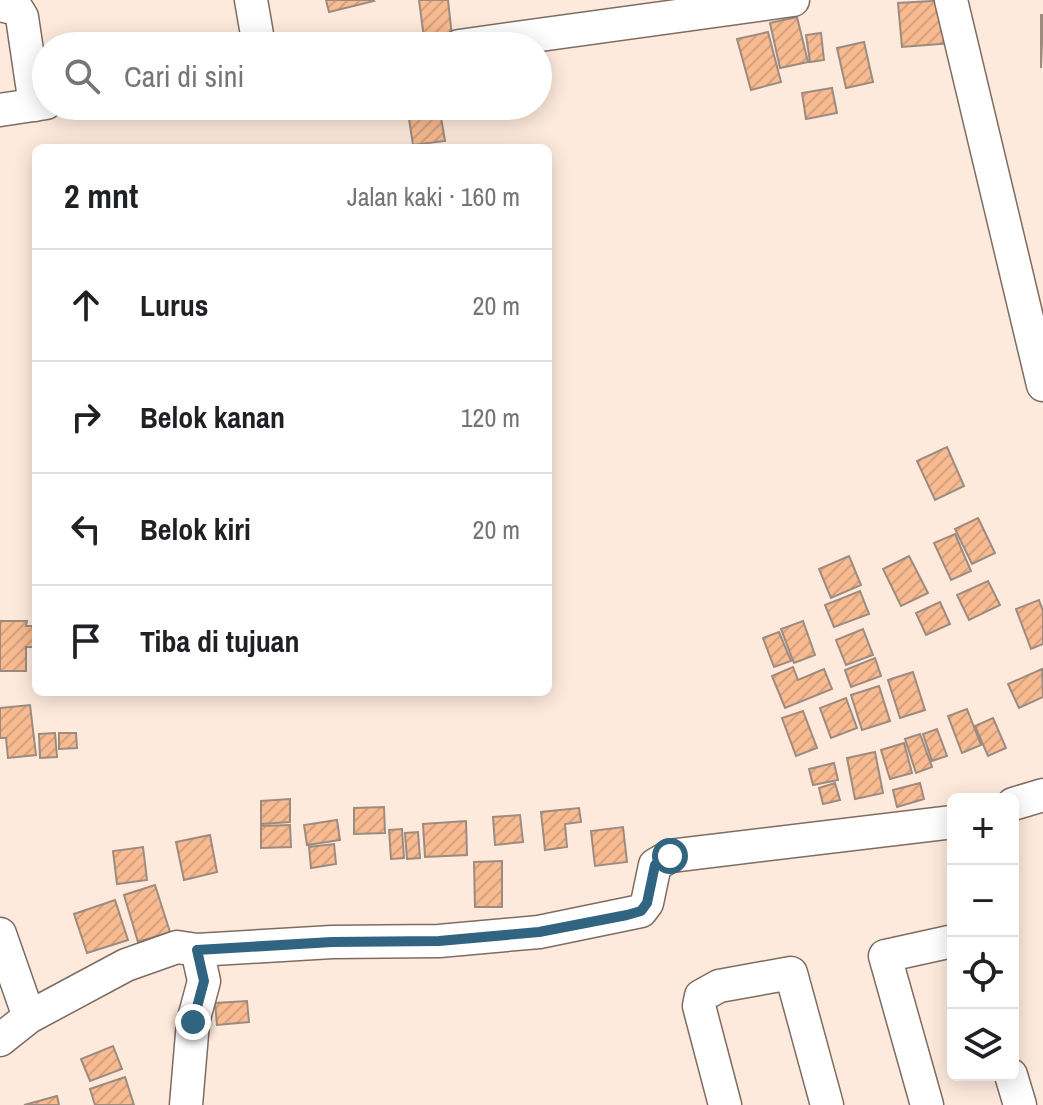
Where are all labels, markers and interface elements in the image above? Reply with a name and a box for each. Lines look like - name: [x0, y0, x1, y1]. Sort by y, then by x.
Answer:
- search box: [32, 32, 552, 120]
- icon: search: [60, 54, 104, 98]
- text: Cari di sini: [124, 56, 244, 96]
- text: 2 mnt: [64, 173, 138, 219]
- text: Jalan kaki · 160 m: [347, 179, 520, 214]
- icon: ahead: [64, 283, 108, 327]
- text: Lurus: [140, 285, 208, 325]
- text: 20 m: [473, 288, 520, 323]
- icon: right: [64, 395, 108, 439]
- text: Belok kanan: [140, 397, 285, 437]
- text: 120 m: [461, 400, 520, 435]
- icon: left: [64, 507, 108, 551]
- text: Belok kiri: [140, 509, 251, 549]
- text: 20 m: [473, 512, 520, 547]
- icon: arrive: [64, 619, 108, 663]
- text: Tiba di tujuan: [140, 621, 300, 661]
- map controls: [947, 793, 1019, 1081]
- button: +: [947, 793, 1019, 865]
- route start: [652, 838, 688, 874]
- button: −: [947, 865, 1019, 937]
- button: locate: [947, 937, 1019, 1009]
- route end: [175, 1004, 211, 1040]
- button: layers: [947, 1009, 1019, 1081]

